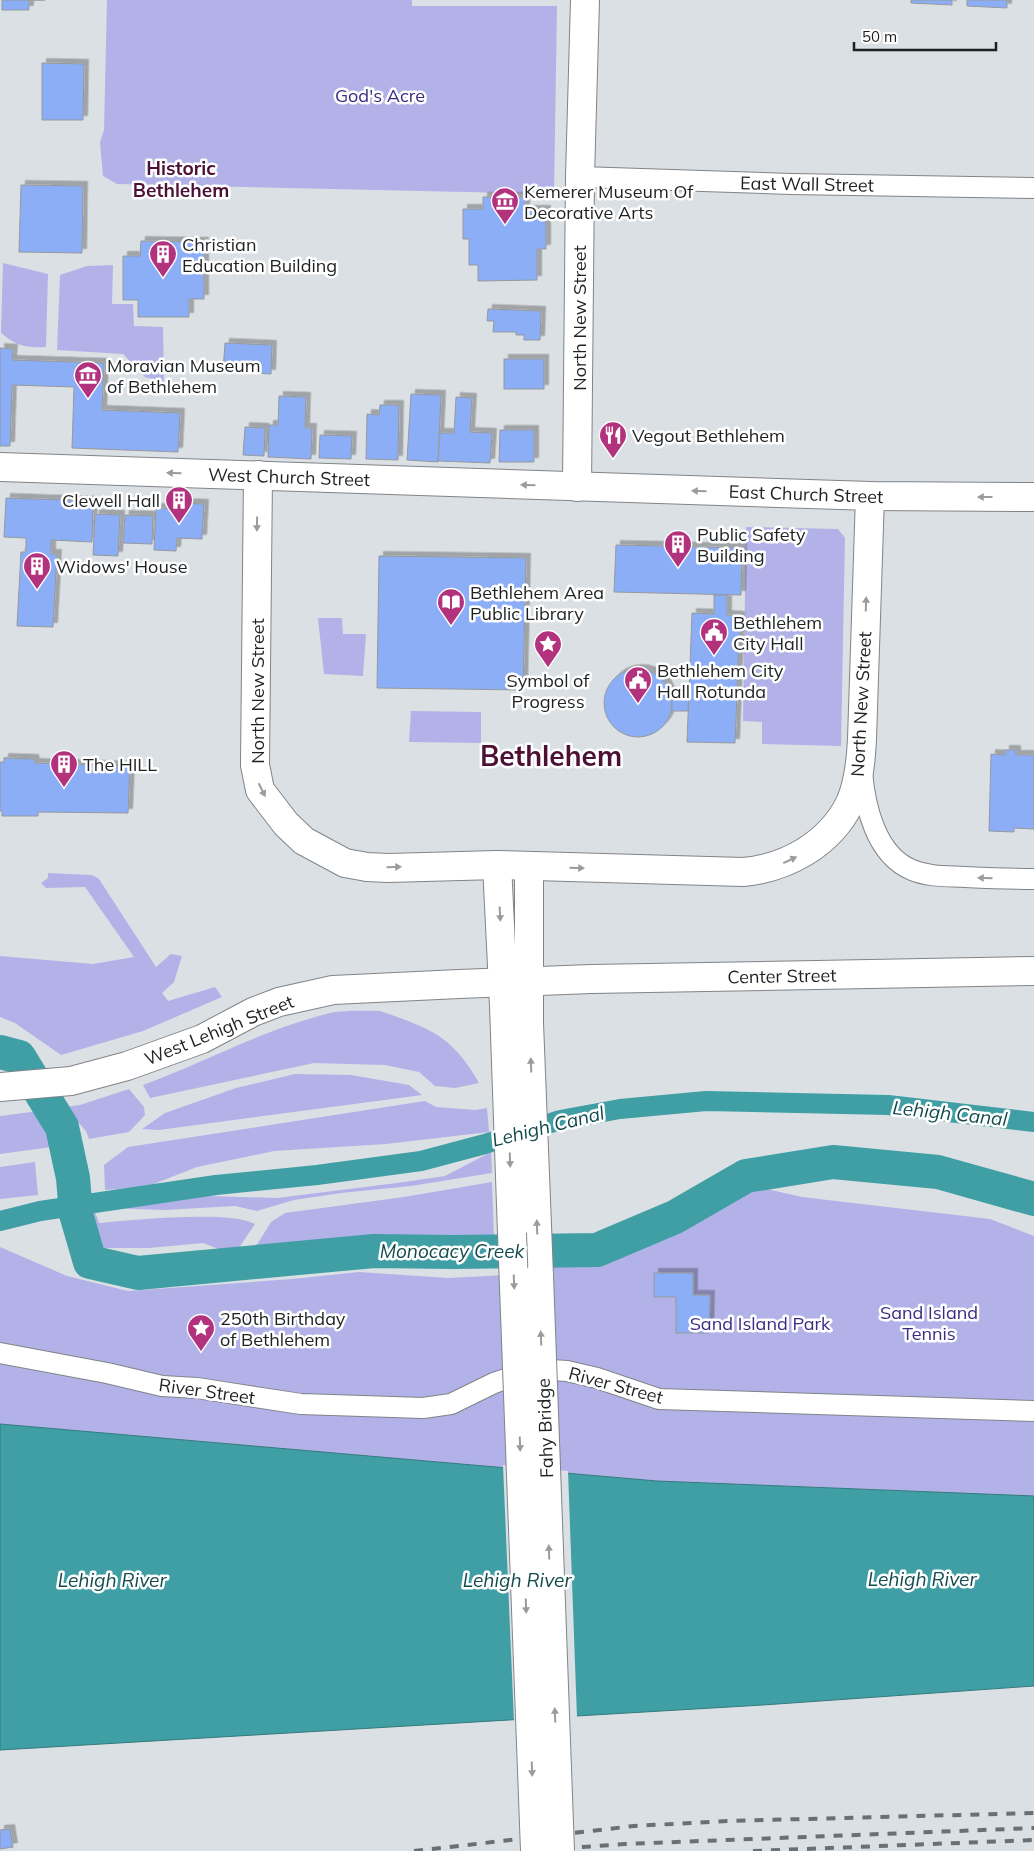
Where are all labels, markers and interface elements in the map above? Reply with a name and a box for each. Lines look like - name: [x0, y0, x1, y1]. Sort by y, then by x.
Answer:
- scale bar: [854, 20, 996, 52]
- text: 50 m: [862, 27, 897, 46]
- park label: God's Acre: [335, 84, 425, 107]
- district label: Historic Bethlehem: [133, 156, 229, 202]
- street label: East Wall Street: [740, 171, 874, 197]
- place label: Kemerer Museum Of Decorative Arts: [524, 180, 694, 224]
- museum icon: Kemerer Museum Of Decorative Arts: [490, 186, 520, 225]
- place label: Christian Education Building: [182, 233, 337, 277]
- building icon: Christian Education Building: [148, 239, 178, 278]
- street label: North New Street: [568, 245, 591, 391]
- place label: Moravian Museum of Bethlehem: [107, 354, 261, 398]
- museum icon: Moravian Museum of Bethlehem: [73, 360, 103, 399]
- restaurant icon: Vegout Bethlehem: [598, 420, 628, 459]
- place label: Vegout Bethlehem: [632, 424, 785, 447]
- street label: West Church Street: [208, 463, 370, 491]
- one-way arrow: [166, 469, 182, 477]
- street label: East Church Street: [728, 480, 884, 508]
- one-way arrow: [520, 481, 536, 489]
- building icon: Clewell Hall: [164, 485, 194, 524]
- one-way arrow: [691, 486, 707, 494]
- place label: Clewell Hall: [62, 489, 160, 512]
- one-way arrow: [977, 493, 993, 501]
- one-way arrow: [253, 516, 261, 532]
- place label: Public Safety Building: [697, 523, 806, 567]
- building icon: Public Safety Building: [663, 529, 693, 568]
- building icon: Widows' House: [22, 551, 52, 590]
- place label: Widows' House: [56, 555, 187, 578]
- place label: Bethlehem Area Public Library: [470, 581, 604, 625]
- library icon: Bethlehem Area Public Library: [436, 587, 466, 626]
- one-way arrow: [862, 596, 870, 612]
- place label: Bethlehem City Hall: [733, 611, 822, 655]
- public building icon: Bethlehem City Hall: [699, 617, 729, 656]
- street label: North New Street: [246, 618, 269, 764]
- place icon: Symbol of Progress: [533, 629, 563, 668]
- street label: North New Street: [846, 631, 876, 777]
- place label: Bethlehem City Hall Rotunda: [657, 659, 784, 703]
- public building icon: Bethlehem City Hall Rotunda: [623, 665, 653, 704]
- place label: Symbol of Progress: [507, 669, 590, 713]
- district label: Bethlehem: [480, 738, 622, 773]
- building icon: The HILL: [49, 749, 79, 788]
- place label: The HILL: [83, 753, 157, 776]
- one-way arrow: [259, 783, 267, 797]
- one-way arrow: [783, 856, 797, 864]
- one-way arrow: [386, 863, 402, 871]
- one-way arrow: [570, 864, 586, 872]
- one-way arrow: [977, 873, 993, 881]
- one-way arrow: [496, 906, 504, 922]
- street label: Center Street: [727, 964, 837, 988]
- street label: West Lehigh Street: [141, 990, 297, 1070]
- one-way arrow: [527, 1057, 535, 1073]
- water label: Lehigh Canal: [892, 1095, 1009, 1131]
- water label: Lehigh Canal: [489, 1100, 607, 1152]
- one-way arrow: [506, 1152, 514, 1168]
- one-way arrow: [533, 1219, 541, 1235]
- water label: Monocacy Creek: [380, 1239, 526, 1263]
- one-way arrow: [511, 1274, 519, 1290]
- park label: Sand Island Tennis: [880, 1301, 978, 1345]
- place label: 250th Birthday of Bethlehem: [220, 1307, 346, 1351]
- park label: Sand Island Park: [690, 1312, 831, 1335]
- place icon: 250th Birthday of Bethlehem: [186, 1313, 216, 1352]
- one-way arrow: [537, 1329, 545, 1345]
- street label: River Street: [566, 1361, 666, 1409]
- street label: River Street: [157, 1373, 257, 1409]
- street label: Fahy Bridge: [532, 1378, 558, 1478]
- one-way arrow: [517, 1436, 525, 1452]
- one-way arrow: [545, 1544, 553, 1560]
- water label: Lehigh River: [868, 1567, 977, 1591]
- water label: Lehigh River: [58, 1568, 167, 1592]
- water label: Lehigh River: [463, 1568, 572, 1592]
- one-way arrow: [523, 1599, 531, 1615]
- one-way arrow: [551, 1707, 559, 1723]
- one-way arrow: [529, 1761, 537, 1777]

